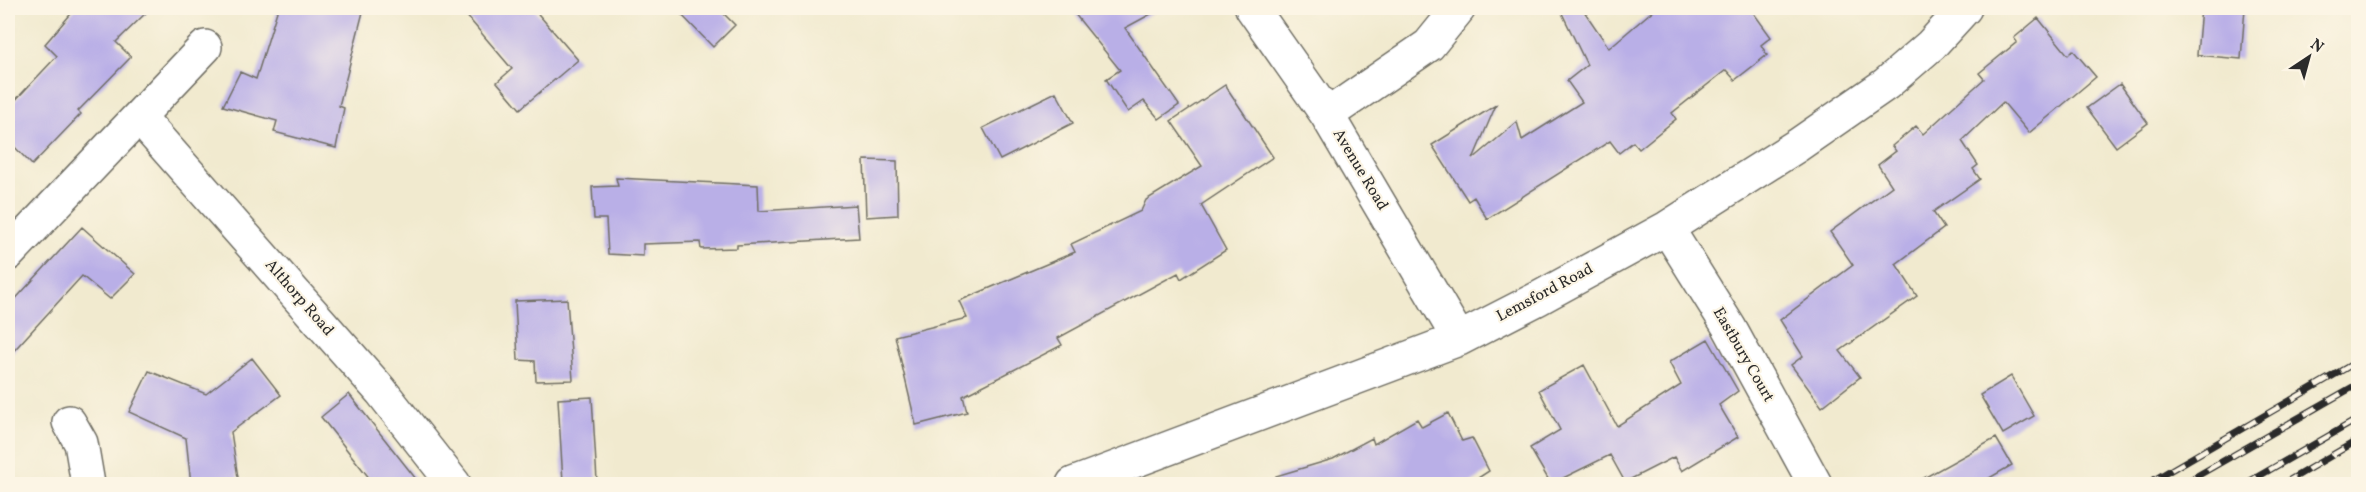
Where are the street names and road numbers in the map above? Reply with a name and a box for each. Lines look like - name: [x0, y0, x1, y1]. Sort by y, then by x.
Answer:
- street label: Avenue Road: [1327, 125, 1393, 215]
- street label: Althorp Road: [260, 255, 338, 341]
- street label: Lemsford Road: [1493, 258, 1597, 328]
- street label: Eastbury Court: [1707, 304, 1779, 407]

